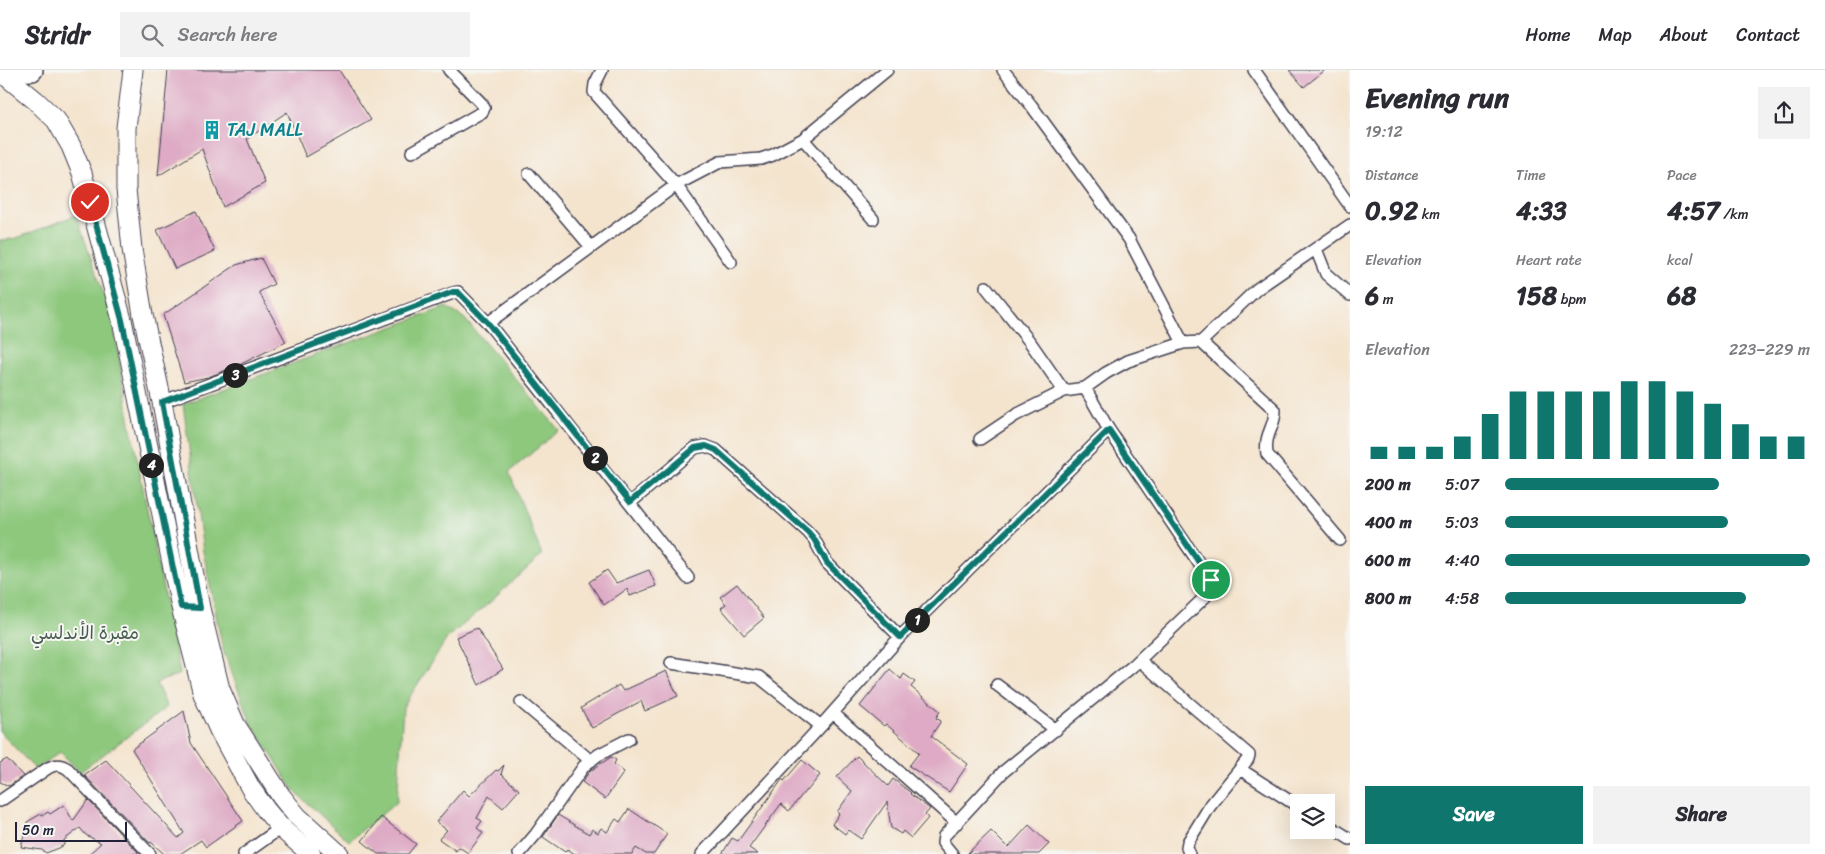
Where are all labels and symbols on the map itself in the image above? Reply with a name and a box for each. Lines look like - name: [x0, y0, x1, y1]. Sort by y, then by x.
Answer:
- place label: TAJ MALL: [227, 114, 303, 146]
- building icon: TAJ MALL: [201, 119, 223, 141]
- pin: [69, 181, 111, 223]
- pin: 3: [222, 362, 248, 388]
- pin: 2: [582, 446, 608, 470]
- pin: 4: [138, 452, 164, 478]
- pin: [1190, 559, 1232, 601]
- pin: 1: [904, 608, 930, 632]
- park label: مقبرة الأندلسي: [31, 617, 139, 649]
- scale bar: [15, 819, 128, 842]

